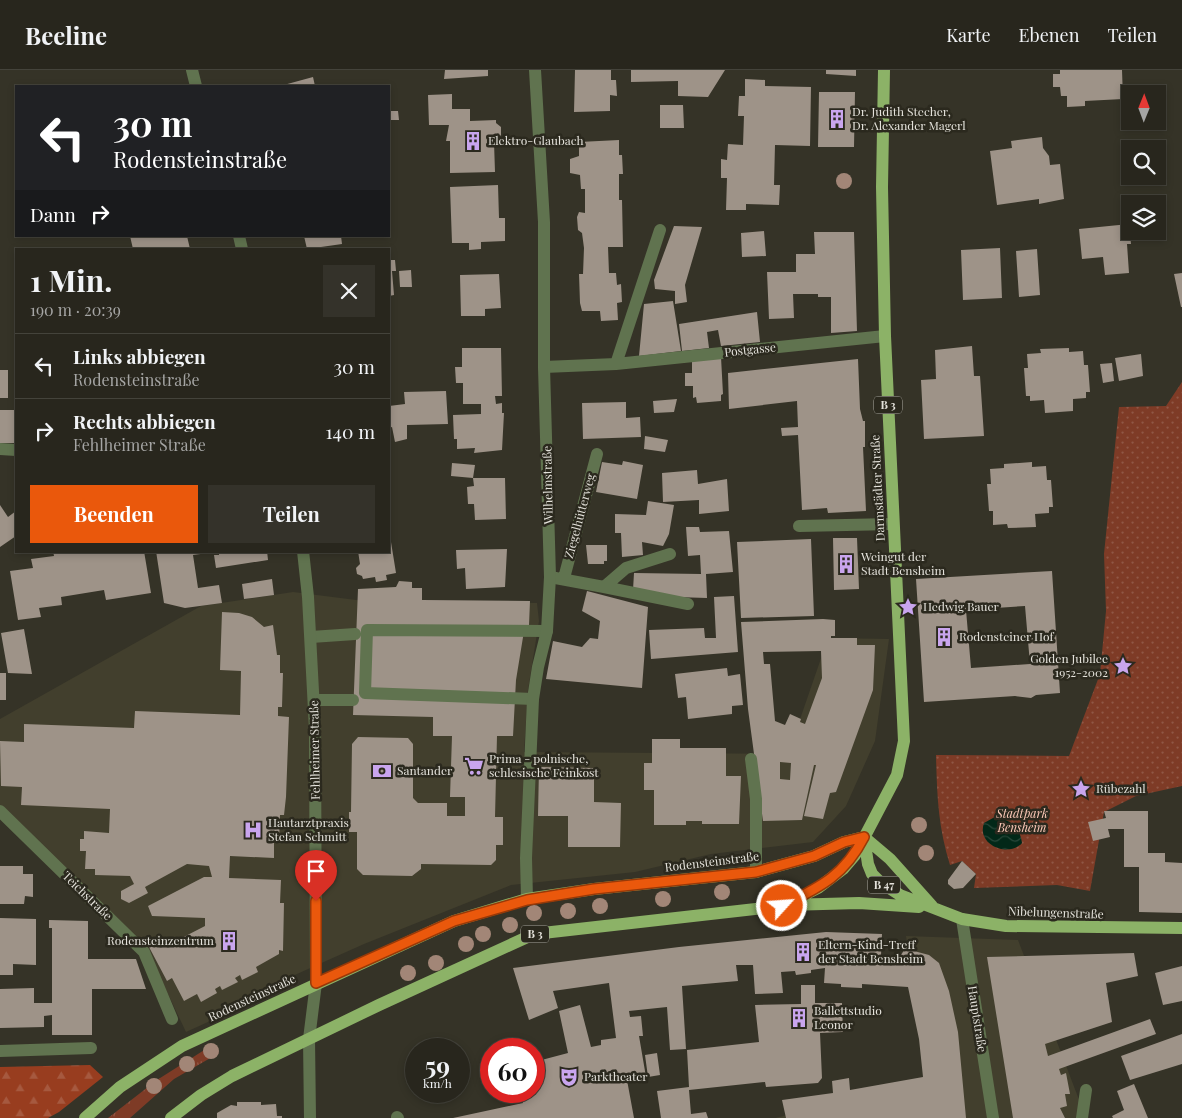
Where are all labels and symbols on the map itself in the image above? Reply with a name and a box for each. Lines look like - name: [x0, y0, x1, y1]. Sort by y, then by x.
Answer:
- north arrow: [1121, 85, 1166, 130]
- place label: Dr. Judith Stecher, Dr. Alexander Magerl: [852, 103, 966, 133]
- building icon: Dr. Judith Stecher, Dr. Alexander Magerl: [826, 108, 848, 130]
- building icon: Elektro-Glaubach: [462, 130, 484, 152]
- place label: Elektro-Glaubach: [488, 132, 584, 148]
- street label: Postgasse: [723, 338, 777, 360]
- road number: B 3: [874, 396, 902, 414]
- street label: Darmstädter Straße: [866, 434, 888, 542]
- street label: Wilhelmstraße: [538, 446, 556, 526]
- street label: Ziegelhütterweg: [560, 471, 598, 560]
- place label: Weingut der Stadt Bensheim: [860, 548, 945, 578]
- building icon: Weingut der Stadt Bensheim: [835, 553, 857, 575]
- place icon: Hedwig Bauer: [897, 596, 919, 618]
- place label: Hedwig Bauer: [923, 598, 999, 614]
- building icon: Rodensteiner Hof: [933, 626, 955, 648]
- place label: Rodensteiner Hof: [959, 628, 1055, 644]
- place label: Golden Jubilee 1952-2002: [1030, 650, 1108, 680]
- place icon: Golden Jubilee 1952-2002: [1112, 655, 1134, 677]
- street label: Fehlheimer Straße: [305, 700, 323, 800]
- place label: Prima - polnische, schlesische Feinkost: [489, 750, 599, 780]
- supermarket icon: Prima - polnische, schlesische Feinkost: [463, 755, 485, 777]
- bank icon: Santander: [371, 760, 393, 782]
- place label: Santander: [397, 762, 453, 778]
- place icon: Rübezahl: [1070, 778, 1092, 800]
- place label: Rübezahl: [1096, 780, 1146, 796]
- park label: Stadtpark Bensheim: [995, 805, 1048, 835]
- place label: Hautarztpraxis Stefan Schmitt: [268, 814, 349, 844]
- hospital icon: Hautarztpraxis Stefan Schmitt: [242, 819, 264, 841]
- street label: Rodensteinstraße: [664, 847, 760, 875]
- pin: [295, 850, 337, 901]
- street label: Teichstraße: [59, 867, 116, 923]
- road number: B 47: [868, 876, 900, 894]
- position arrow: [755, 879, 807, 931]
- street label: Nibelungenstraße: [1008, 902, 1104, 922]
- road number: B 3: [521, 926, 549, 942]
- building icon: Rodensteinzentrum: [218, 930, 240, 952]
- place label: Rodensteinzentrum: [107, 932, 214, 948]
- place label: Eltern-Kind-Treff der Stadt Bensheim: [818, 936, 924, 966]
- building icon: Eltern-Kind-Treff der Stadt Bensheim: [792, 941, 814, 963]
- street label: Rodensteinstraße: [205, 970, 298, 1024]
- street label: Hauptstraße: [965, 984, 991, 1053]
- place label: Ballettstudio Leonor: [814, 1002, 882, 1032]
- building icon: Ballettstudio Leonor: [788, 1007, 810, 1029]
- speed limit sign: 60: [480, 1038, 545, 1103]
- theatre icon: Parktheater: [558, 1066, 580, 1088]
- place label: Parktheater: [584, 1068, 648, 1084]

